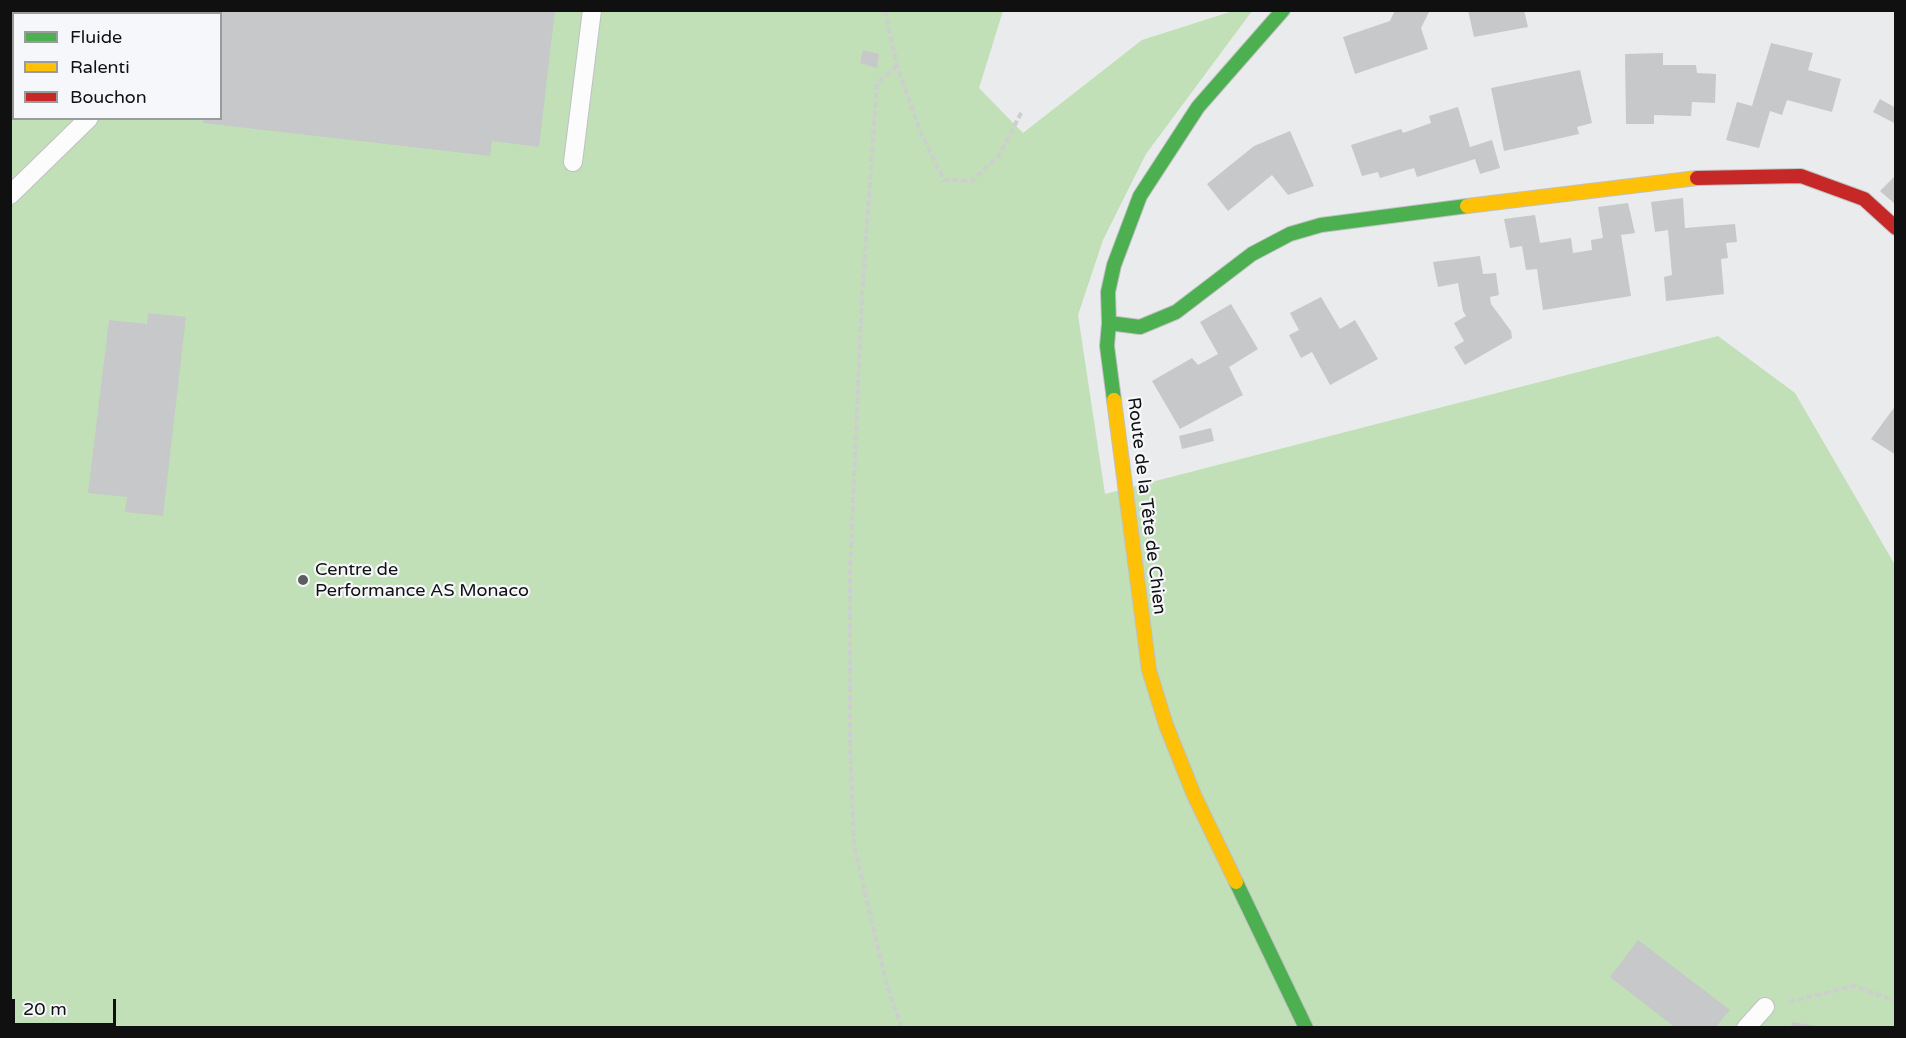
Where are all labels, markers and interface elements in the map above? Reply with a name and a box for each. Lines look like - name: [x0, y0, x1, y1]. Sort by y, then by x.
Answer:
- legend: [12, 12, 222, 120]
- text: Fluide: [70, 26, 122, 48]
- text: Ralenti: [70, 56, 130, 78]
- text: Bouchon: [70, 86, 147, 108]
- street label: Route de la Tête de Chien: [1122, 396, 1170, 616]
- place label: Centre de Performance AS Monaco: [315, 559, 529, 602]
- marker: Centre de Performance AS Monaco: [296, 573, 310, 587]
- scale bar: [15, 987, 118, 1025]
- text: 20 m: [23, 998, 67, 1020]

